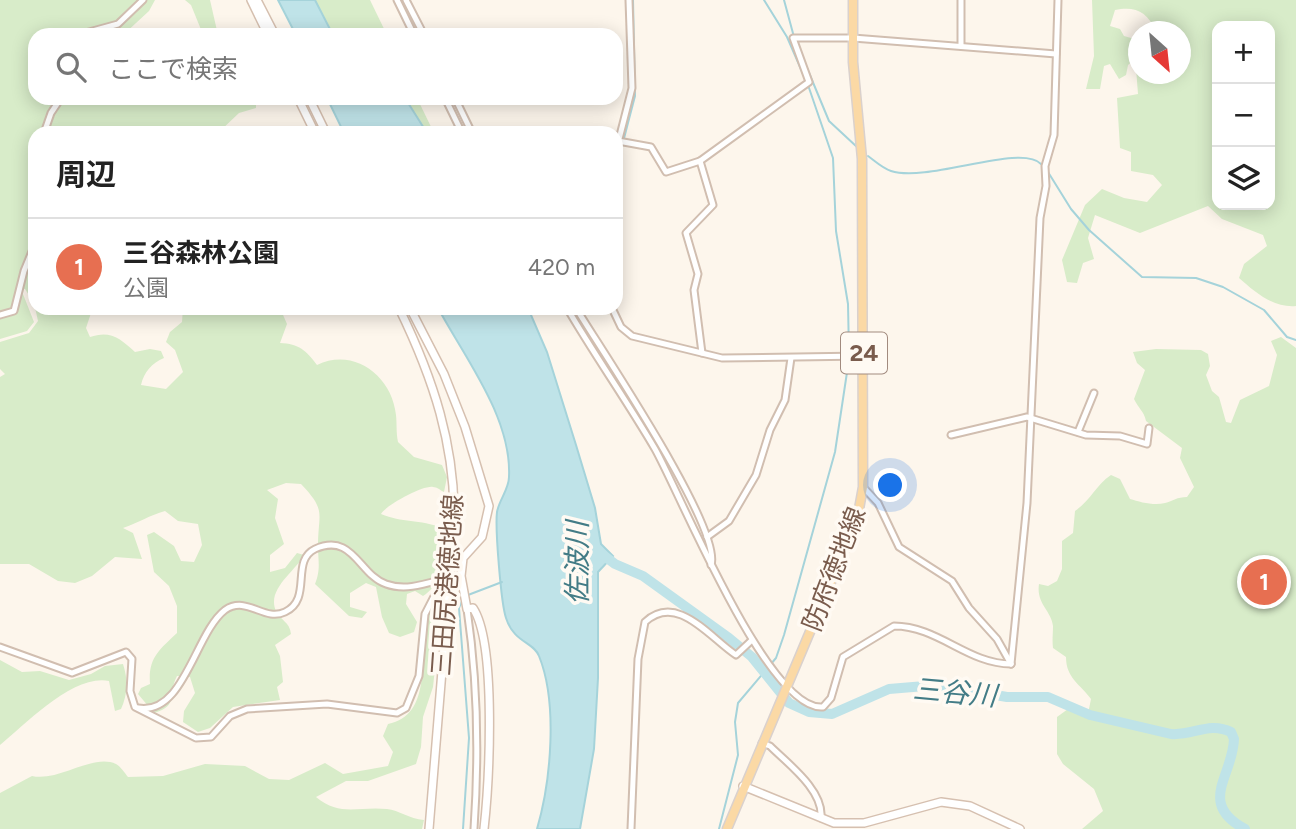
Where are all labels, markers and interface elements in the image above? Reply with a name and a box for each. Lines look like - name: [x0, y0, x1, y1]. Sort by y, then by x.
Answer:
- north arrow: [1128, 21, 1191, 84]
- map controls: [1212, 21, 1275, 210]
- button: +: [1212, 21, 1275, 84]
- search box: [28, 28, 623, 105]
- icon: search: [52, 48, 90, 86]
- text: ここで検索: [108, 53, 238, 85]
- button: −: [1212, 84, 1275, 147]
- button: layers: [1212, 147, 1275, 210]
- text: 周辺: [56, 156, 116, 193]
- text: 三谷森林公園: [123, 237, 279, 269]
- text: 1: [74, 253, 84, 281]
- text: 420 m: [528, 253, 595, 281]
- text: 公園: [123, 274, 169, 302]
- road number: 24: [841, 332, 887, 374]
- your location: [873, 468, 907, 502]
- street label: 三田尻港徳地線: [425, 493, 469, 677]
- street label: 防府徳地線: [796, 503, 872, 635]
- water label: 佐波川: [560, 518, 594, 605]
- pin: 1: [1241, 556, 1287, 608]
- water label: 三谷川: [912, 671, 1001, 713]

